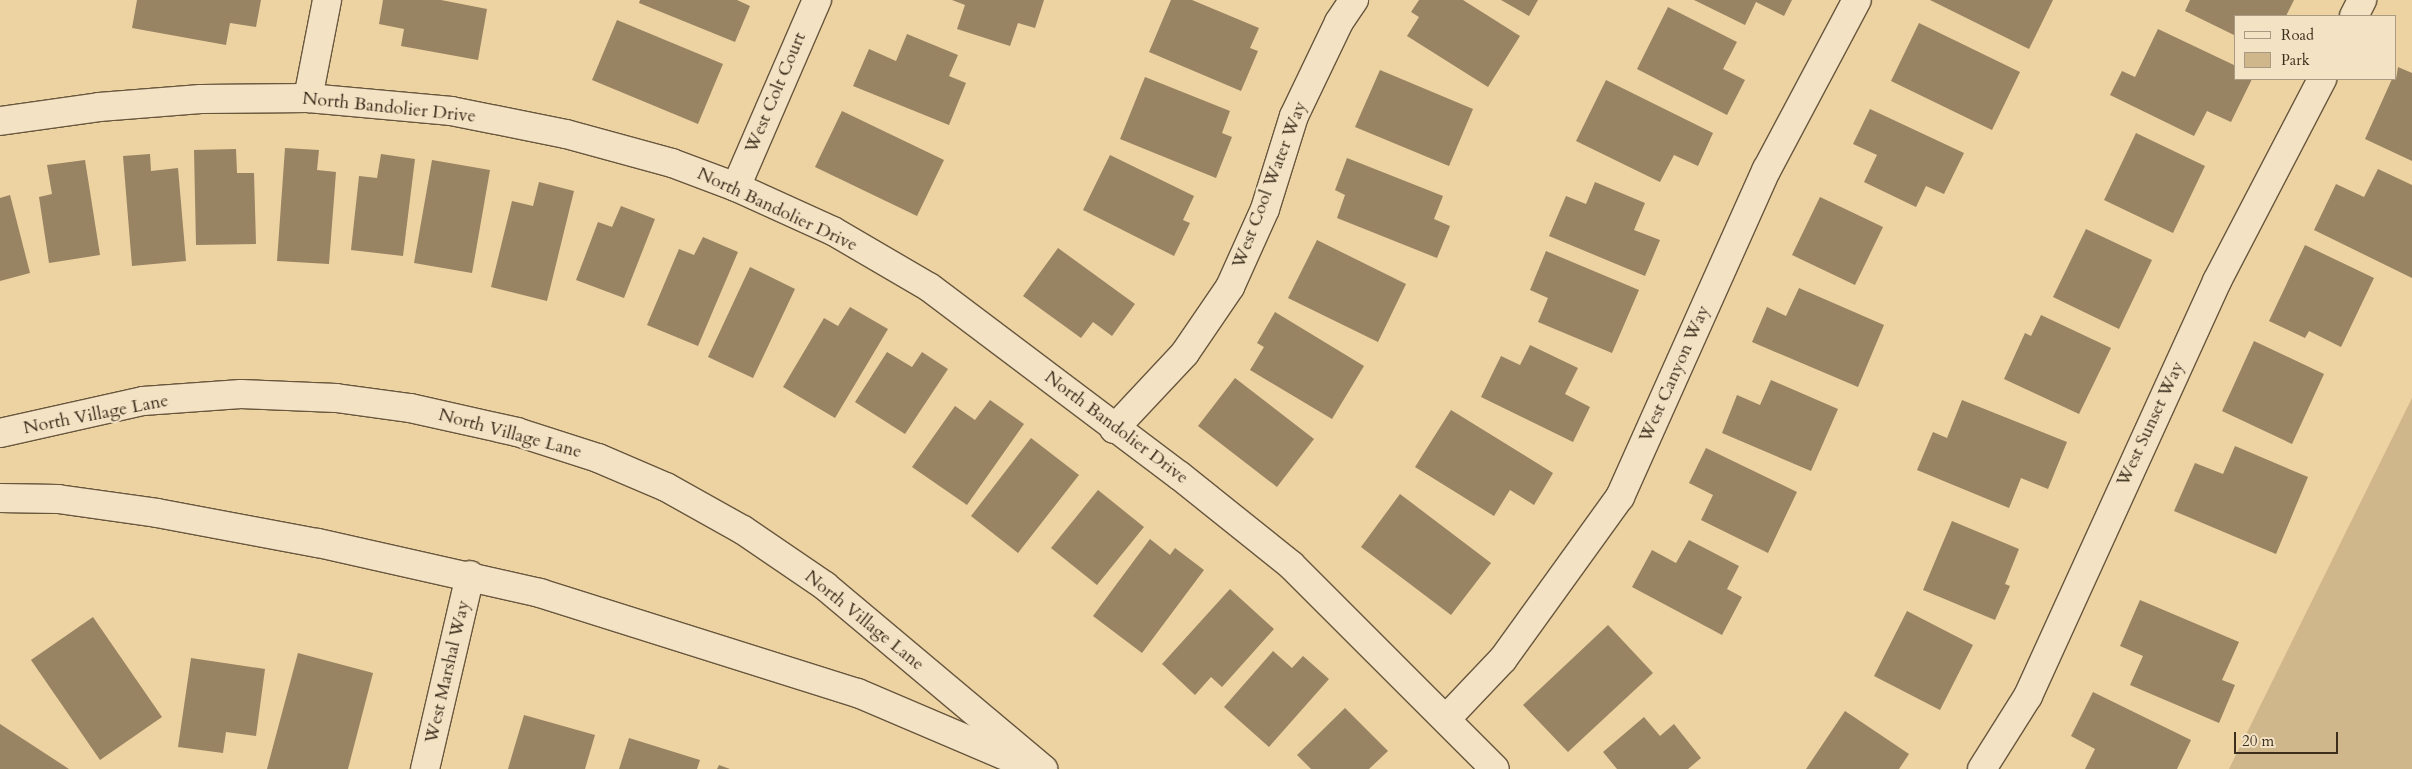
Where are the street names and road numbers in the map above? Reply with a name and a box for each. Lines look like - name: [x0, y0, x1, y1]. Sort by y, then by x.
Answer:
- street label: West Colt Court: [741, 29, 811, 157]
- street label: North Bandolier Drive: [301, 88, 477, 128]
- street label: West Cool Water Way: [1228, 98, 1312, 272]
- street label: North Bandolier Drive: [693, 163, 861, 257]
- street label: West Canyon Way: [1635, 302, 1715, 446]
- street label: West Sunset Way: [2113, 358, 2189, 490]
- street label: North Bandolier Drive: [1040, 367, 1192, 489]
- street label: North Village Lane: [22, 390, 170, 440]
- street label: North Village Lane: [436, 404, 584, 464]
- street label: North Village Lane: [800, 566, 928, 676]
- street label: West Marshal Way: [421, 598, 475, 746]

